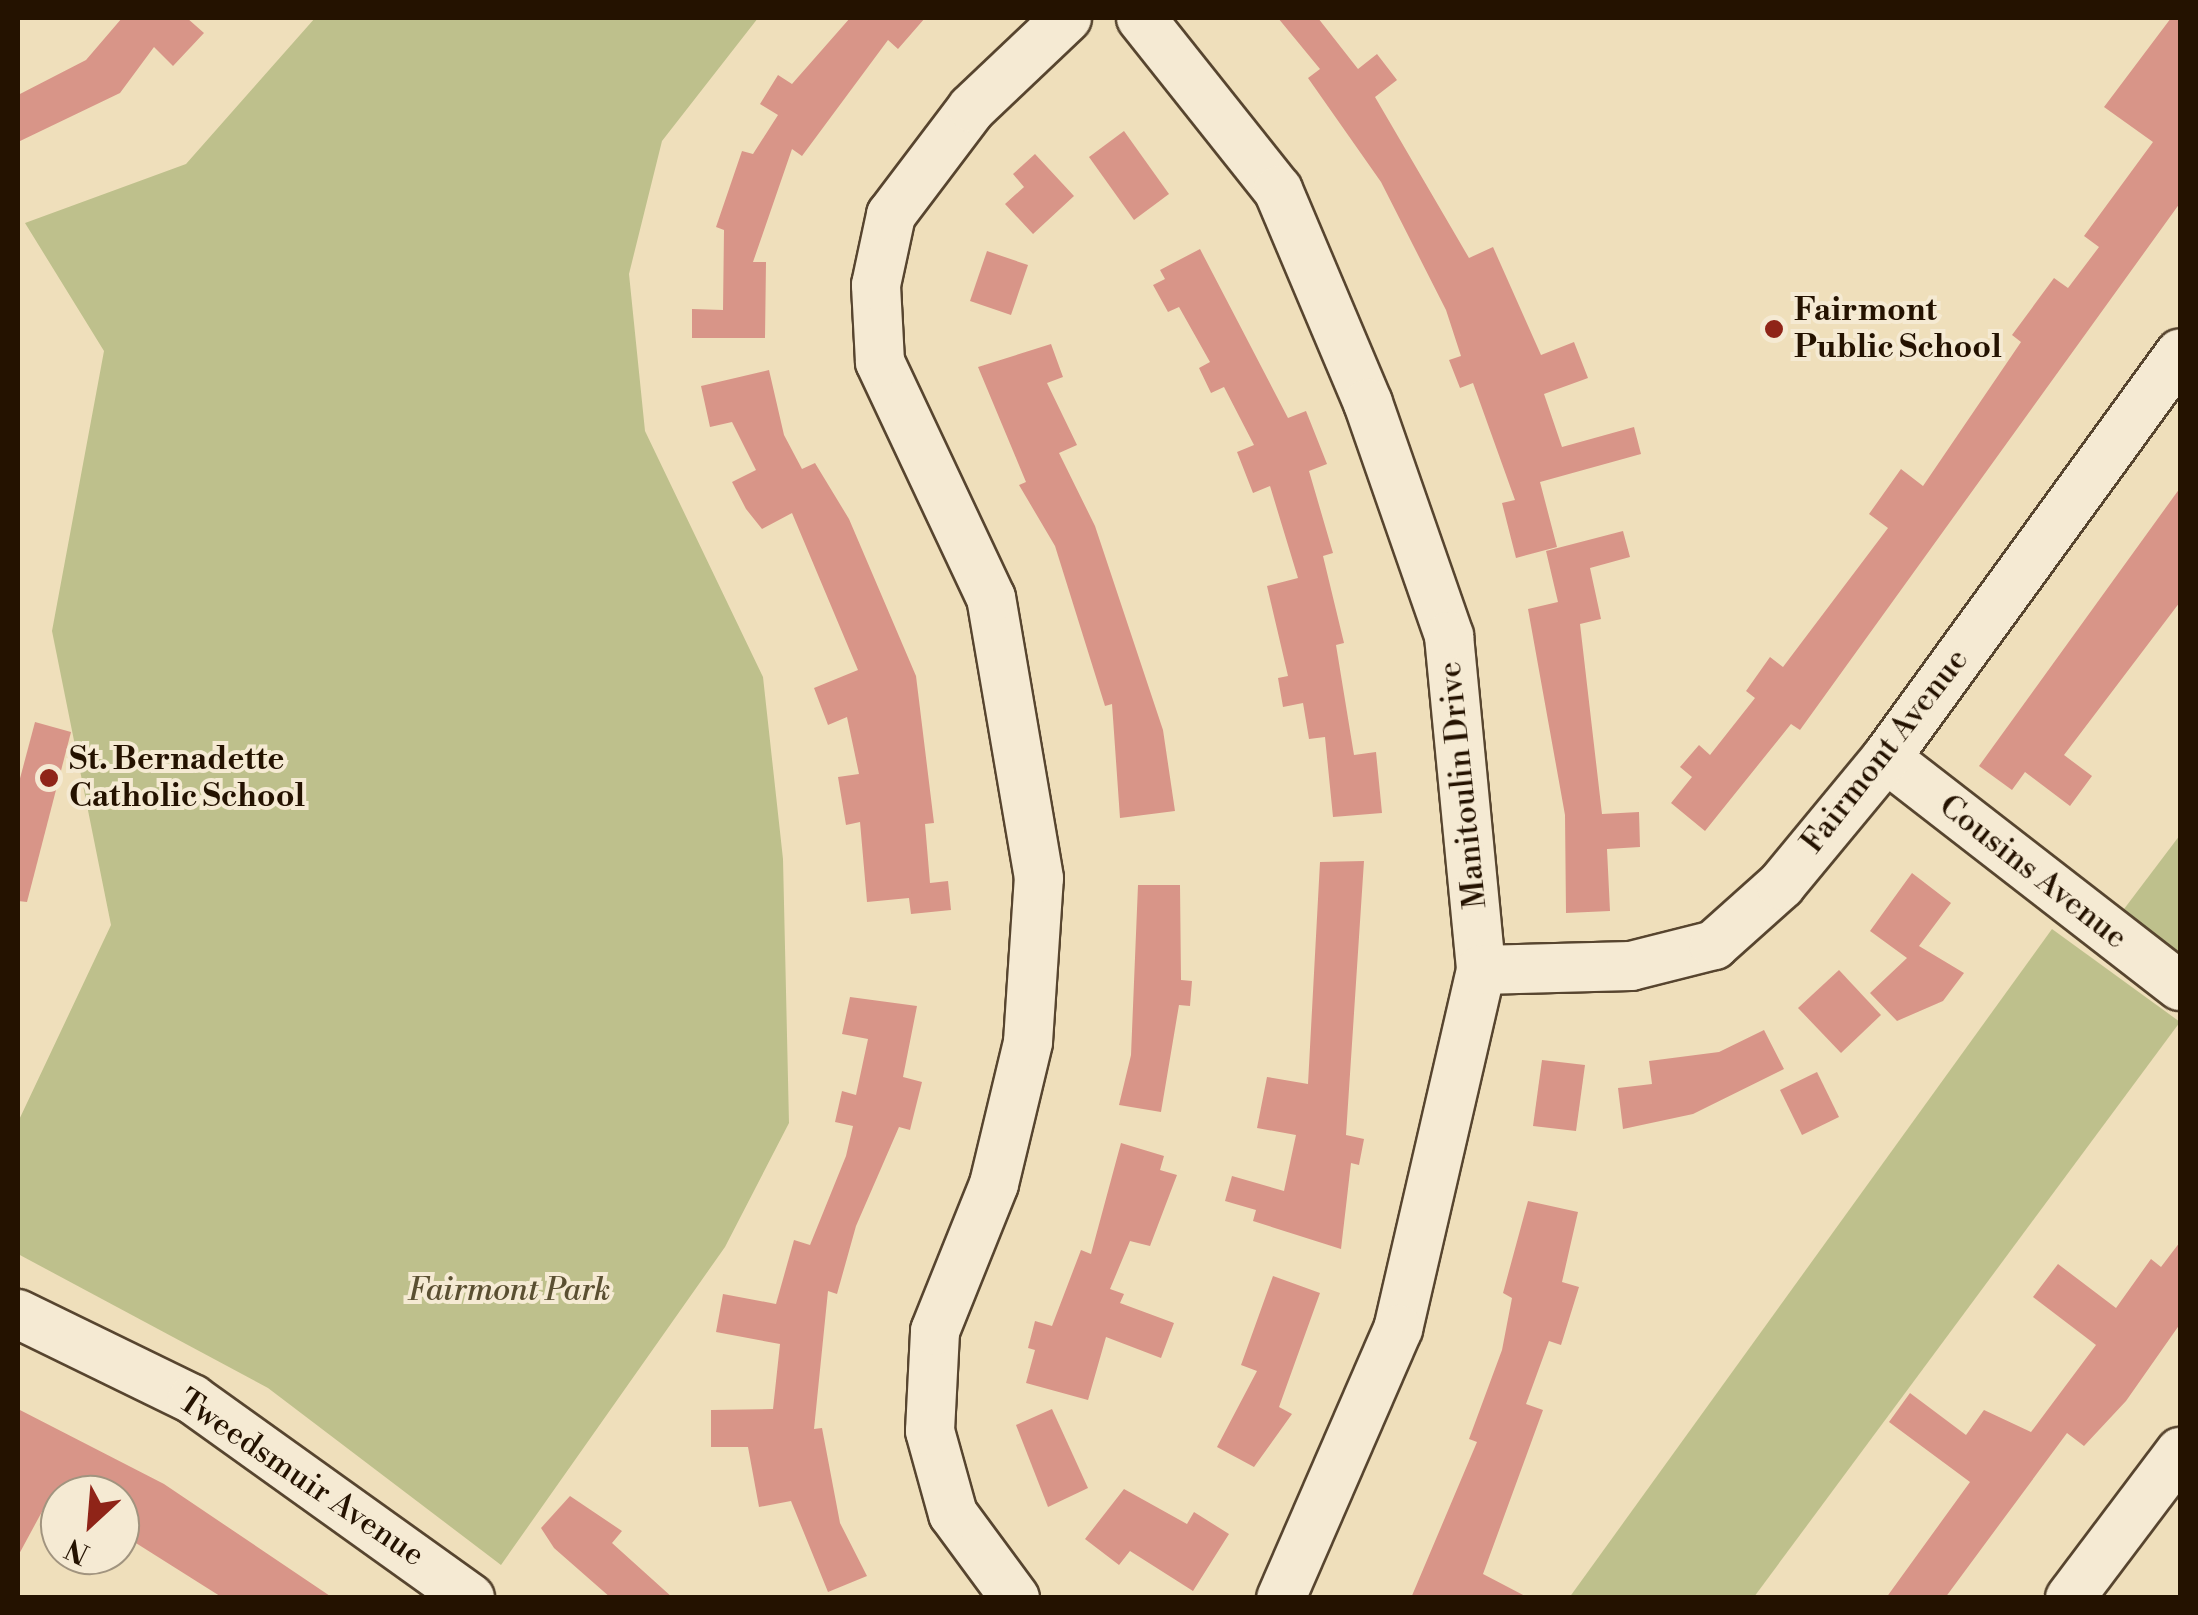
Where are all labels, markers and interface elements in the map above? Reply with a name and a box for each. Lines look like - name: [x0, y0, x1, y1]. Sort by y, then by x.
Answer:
- place label: Fairmont Public School: [1794, 292, 2002, 367]
- marker: Fairmont Public School: [1763, 318, 1785, 340]
- street label: Fairmont Avenue: [1793, 641, 1977, 861]
- street label: Manitoulin Drive: [1431, 660, 1495, 910]
- place label: St. Bernadette Catholic School: [69, 741, 305, 816]
- marker: St. Bernadette Catholic School: [38, 767, 60, 789]
- street label: Cousins Avenue: [1931, 787, 2135, 957]
- park label: Fairmont Park: [407, 1271, 611, 1309]
- street label: Tweedsmuir Avenue: [171, 1381, 431, 1575]
- north arrow: [40, 1475, 140, 1575]
- text: N: [60, 1530, 95, 1571]

